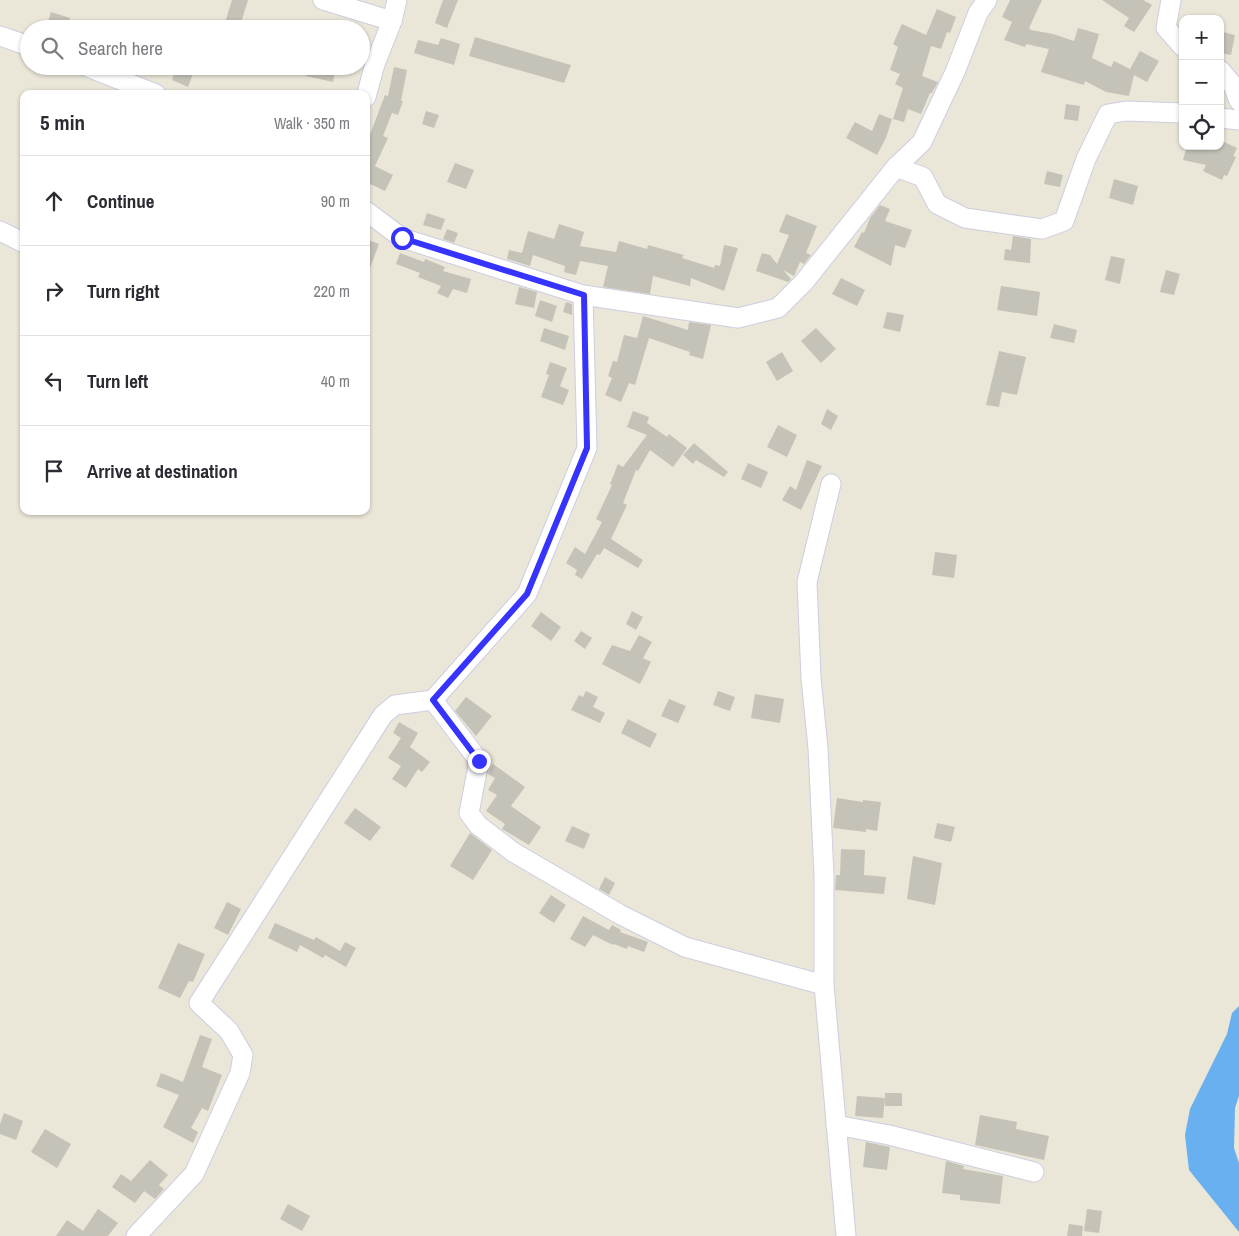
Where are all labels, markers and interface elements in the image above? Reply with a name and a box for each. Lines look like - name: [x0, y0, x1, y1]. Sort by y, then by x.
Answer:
- map controls: [1179, 15, 1224, 150]
- button: +: [1179, 15, 1224, 60]
- search box: [20, 20, 370, 75]
- icon: search: [38, 34, 66, 62]
- text: Search here: [78, 35, 163, 61]
- button: −: [1179, 60, 1224, 105]
- button: locate: [1179, 105, 1224, 150]
- text: 5 min: [40, 108, 85, 137]
- text: Walk · 350 m: [274, 112, 350, 134]
- icon: ahead: [40, 187, 68, 215]
- text: Continue: [87, 188, 155, 214]
- text: 90 m: [321, 190, 350, 212]
- route start: [391, 227, 414, 250]
- icon: right: [40, 277, 68, 305]
- text: Turn right: [87, 278, 159, 304]
- text: 220 m: [314, 280, 350, 302]
- icon: left: [40, 367, 68, 395]
- text: Turn left: [87, 368, 148, 394]
- text: 40 m: [321, 370, 350, 392]
- icon: arrive: [40, 457, 68, 485]
- text: Arrive at destination: [87, 458, 238, 484]
- route end: [468, 750, 491, 773]

